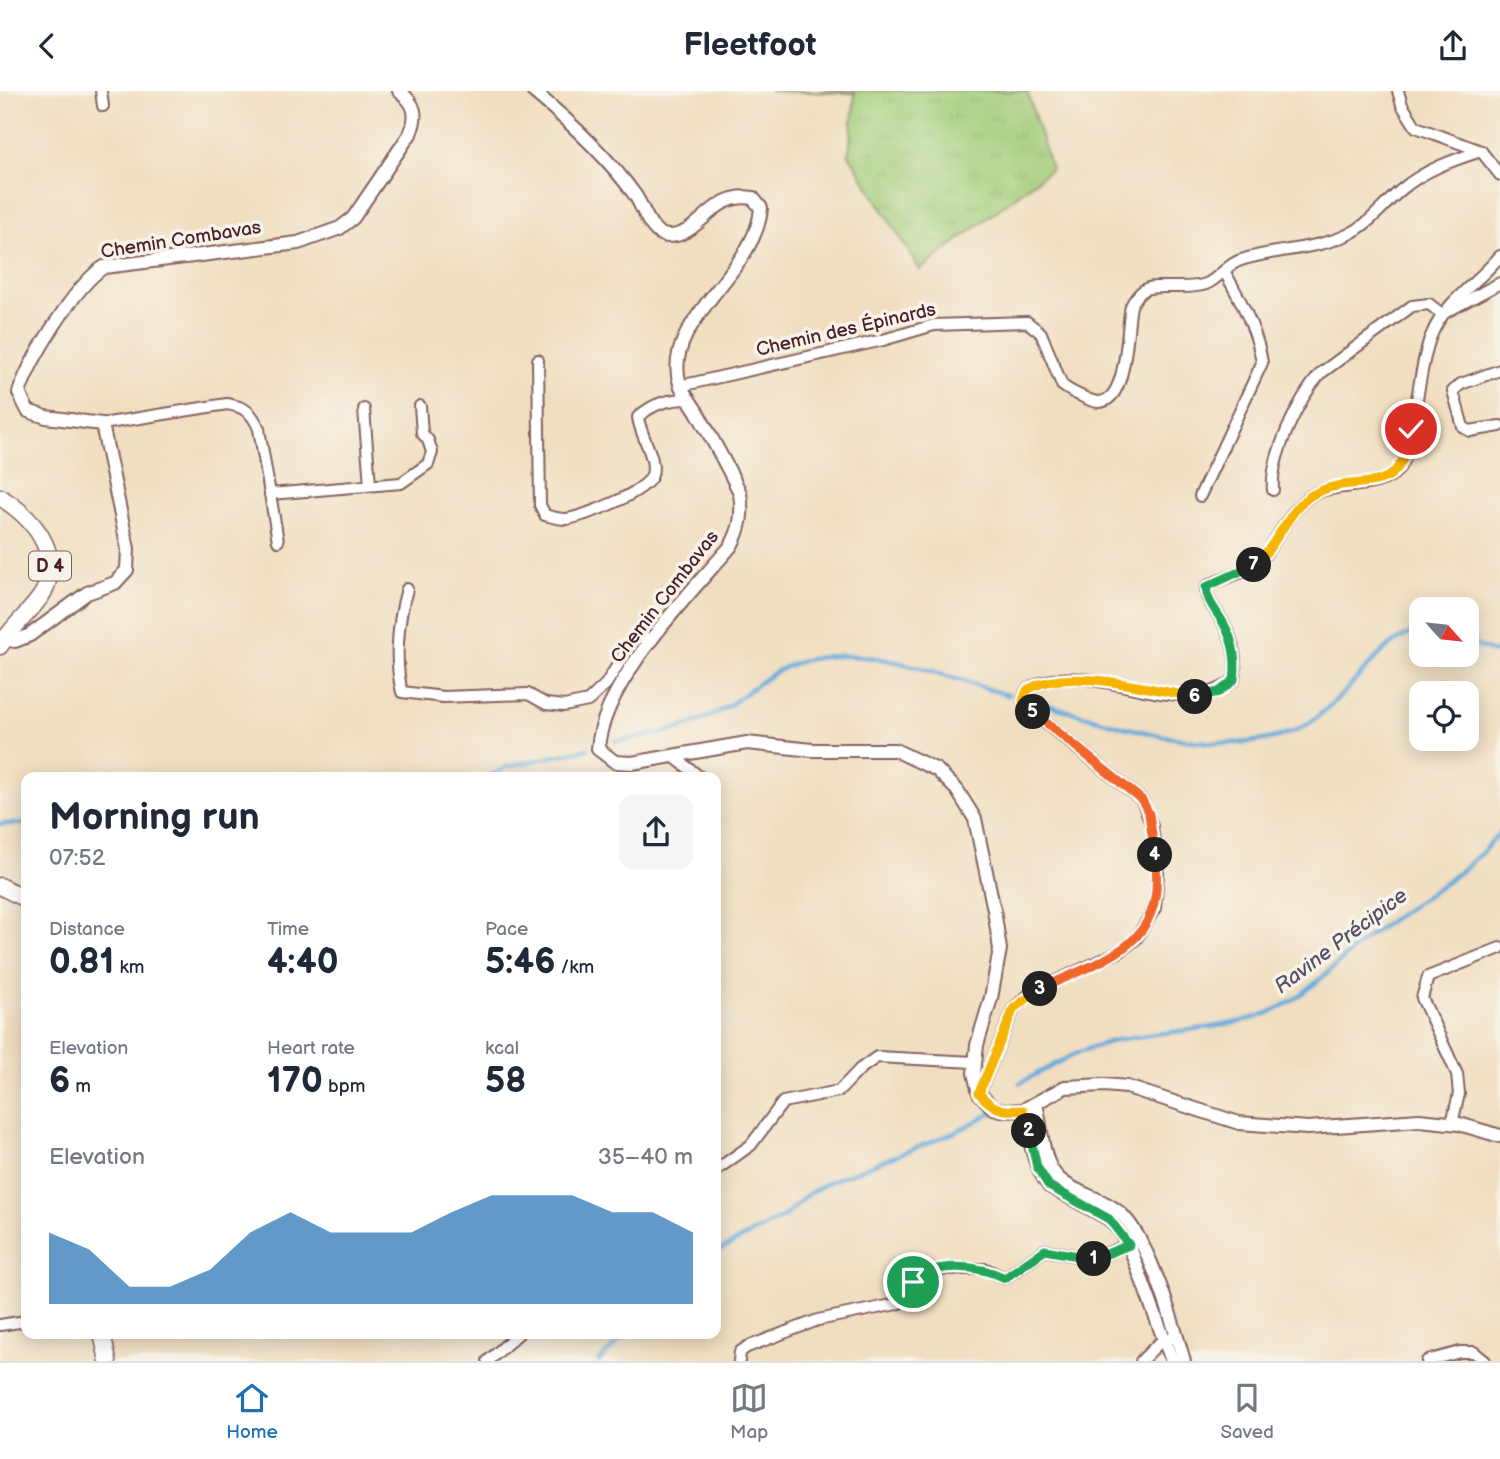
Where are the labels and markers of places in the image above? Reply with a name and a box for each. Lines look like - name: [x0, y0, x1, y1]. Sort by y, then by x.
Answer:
- pin: [1381, 399, 1441, 459]
- pin: 7: [1236, 547, 1272, 582]
- pin: 6: [1178, 679, 1212, 715]
- pin: 5: [1016, 695, 1050, 729]
- pin: 4: [1138, 837, 1172, 873]
- pin: 3: [1023, 971, 1058, 1007]
- pin: 2: [1012, 1114, 1046, 1149]
- pin: 1: [1076, 1241, 1112, 1277]
- pin: [883, 1252, 943, 1312]

